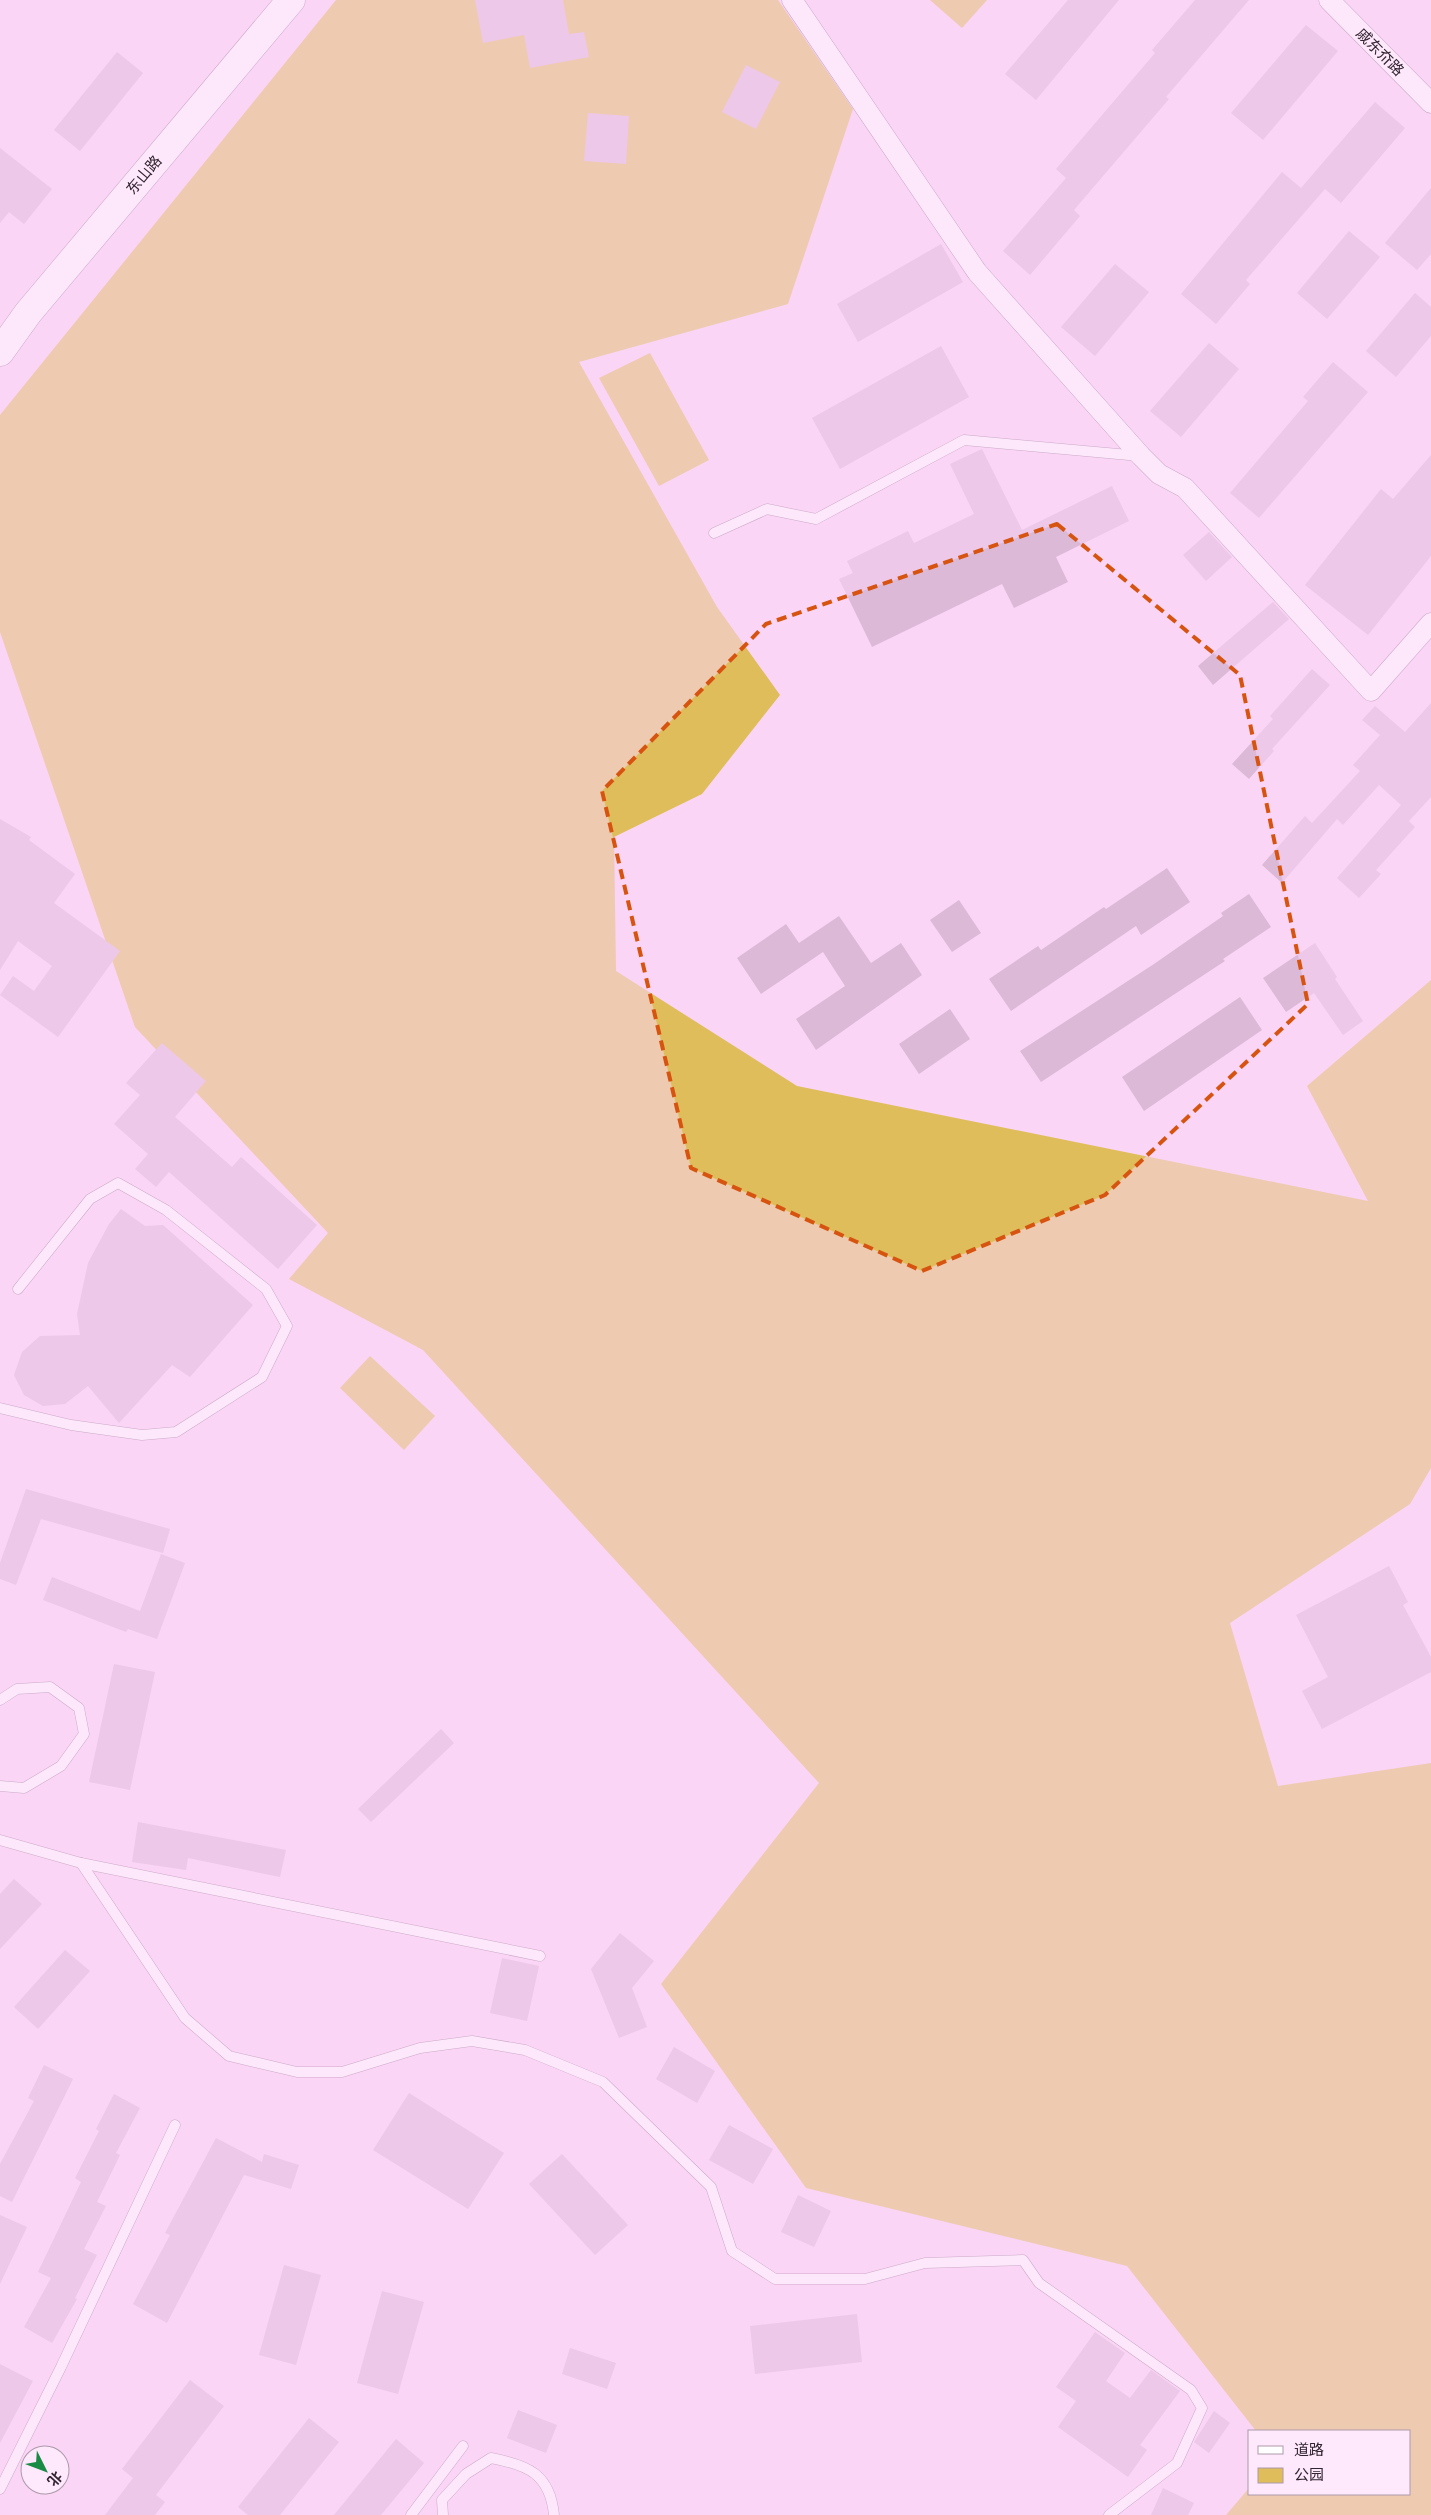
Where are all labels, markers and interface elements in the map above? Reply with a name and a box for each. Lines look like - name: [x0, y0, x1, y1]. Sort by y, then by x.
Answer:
- street label: 戚东夼路: [1353, 24, 1408, 79]
- street label: 东山路: [123, 153, 165, 197]
- legend: [1248, 2430, 1411, 2495]
- text: 道路: [1294, 2442, 1324, 2458]
- north arrow: [20, 2445, 70, 2495]
- text: 公园: [1294, 2467, 1324, 2483]
- text: 北: [44, 2468, 65, 2489]

